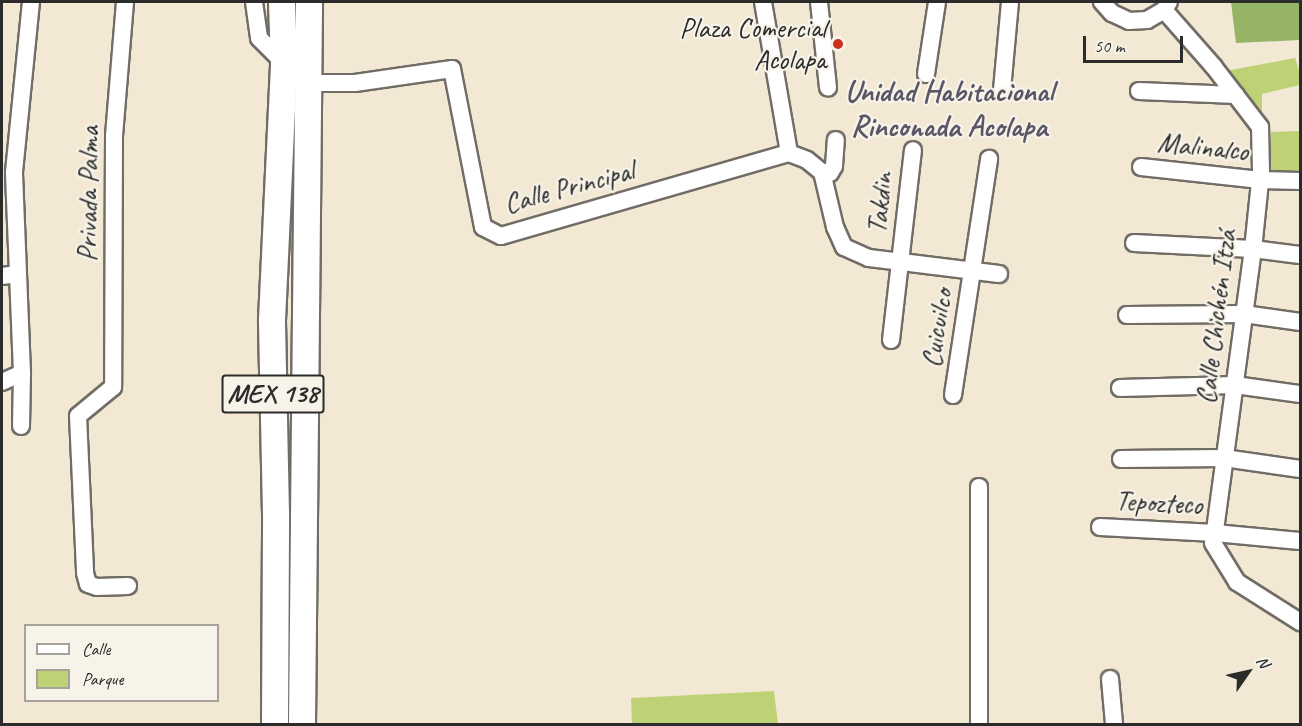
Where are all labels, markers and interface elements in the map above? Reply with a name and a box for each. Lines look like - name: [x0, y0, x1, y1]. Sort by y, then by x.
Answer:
- place label: Plaza Comercial Acolapa: [678, 11, 826, 77]
- scale bar: [1086, 24, 1186, 62]
- text: 50 m: [1094, 35, 1125, 57]
- marker: Plaza Comercial Acolapa: [831, 37, 845, 51]
- district label: Unidad Habitacional Rinconada Acolapa: [844, 73, 1054, 144]
- street label: Privada Palma: [70, 126, 106, 262]
- street label: Malinalco: [1156, 126, 1250, 168]
- street label: Calle Principal: [500, 153, 638, 221]
- street label: Takdin: [860, 171, 900, 235]
- street label: Calle Chichén Itzá: [1189, 228, 1243, 406]
- street label: Cuicuilco: [914, 286, 960, 370]
- road number: MEX 138: [220, 370, 326, 418]
- street label: Tepozteco: [1115, 484, 1203, 522]
- legend: [24, 624, 219, 702]
- text: Calle: [82, 638, 110, 660]
- north arrow: [1218, 642, 1278, 702]
- text: N: [1252, 652, 1274, 672]
- text: Parque: [82, 668, 123, 690]

